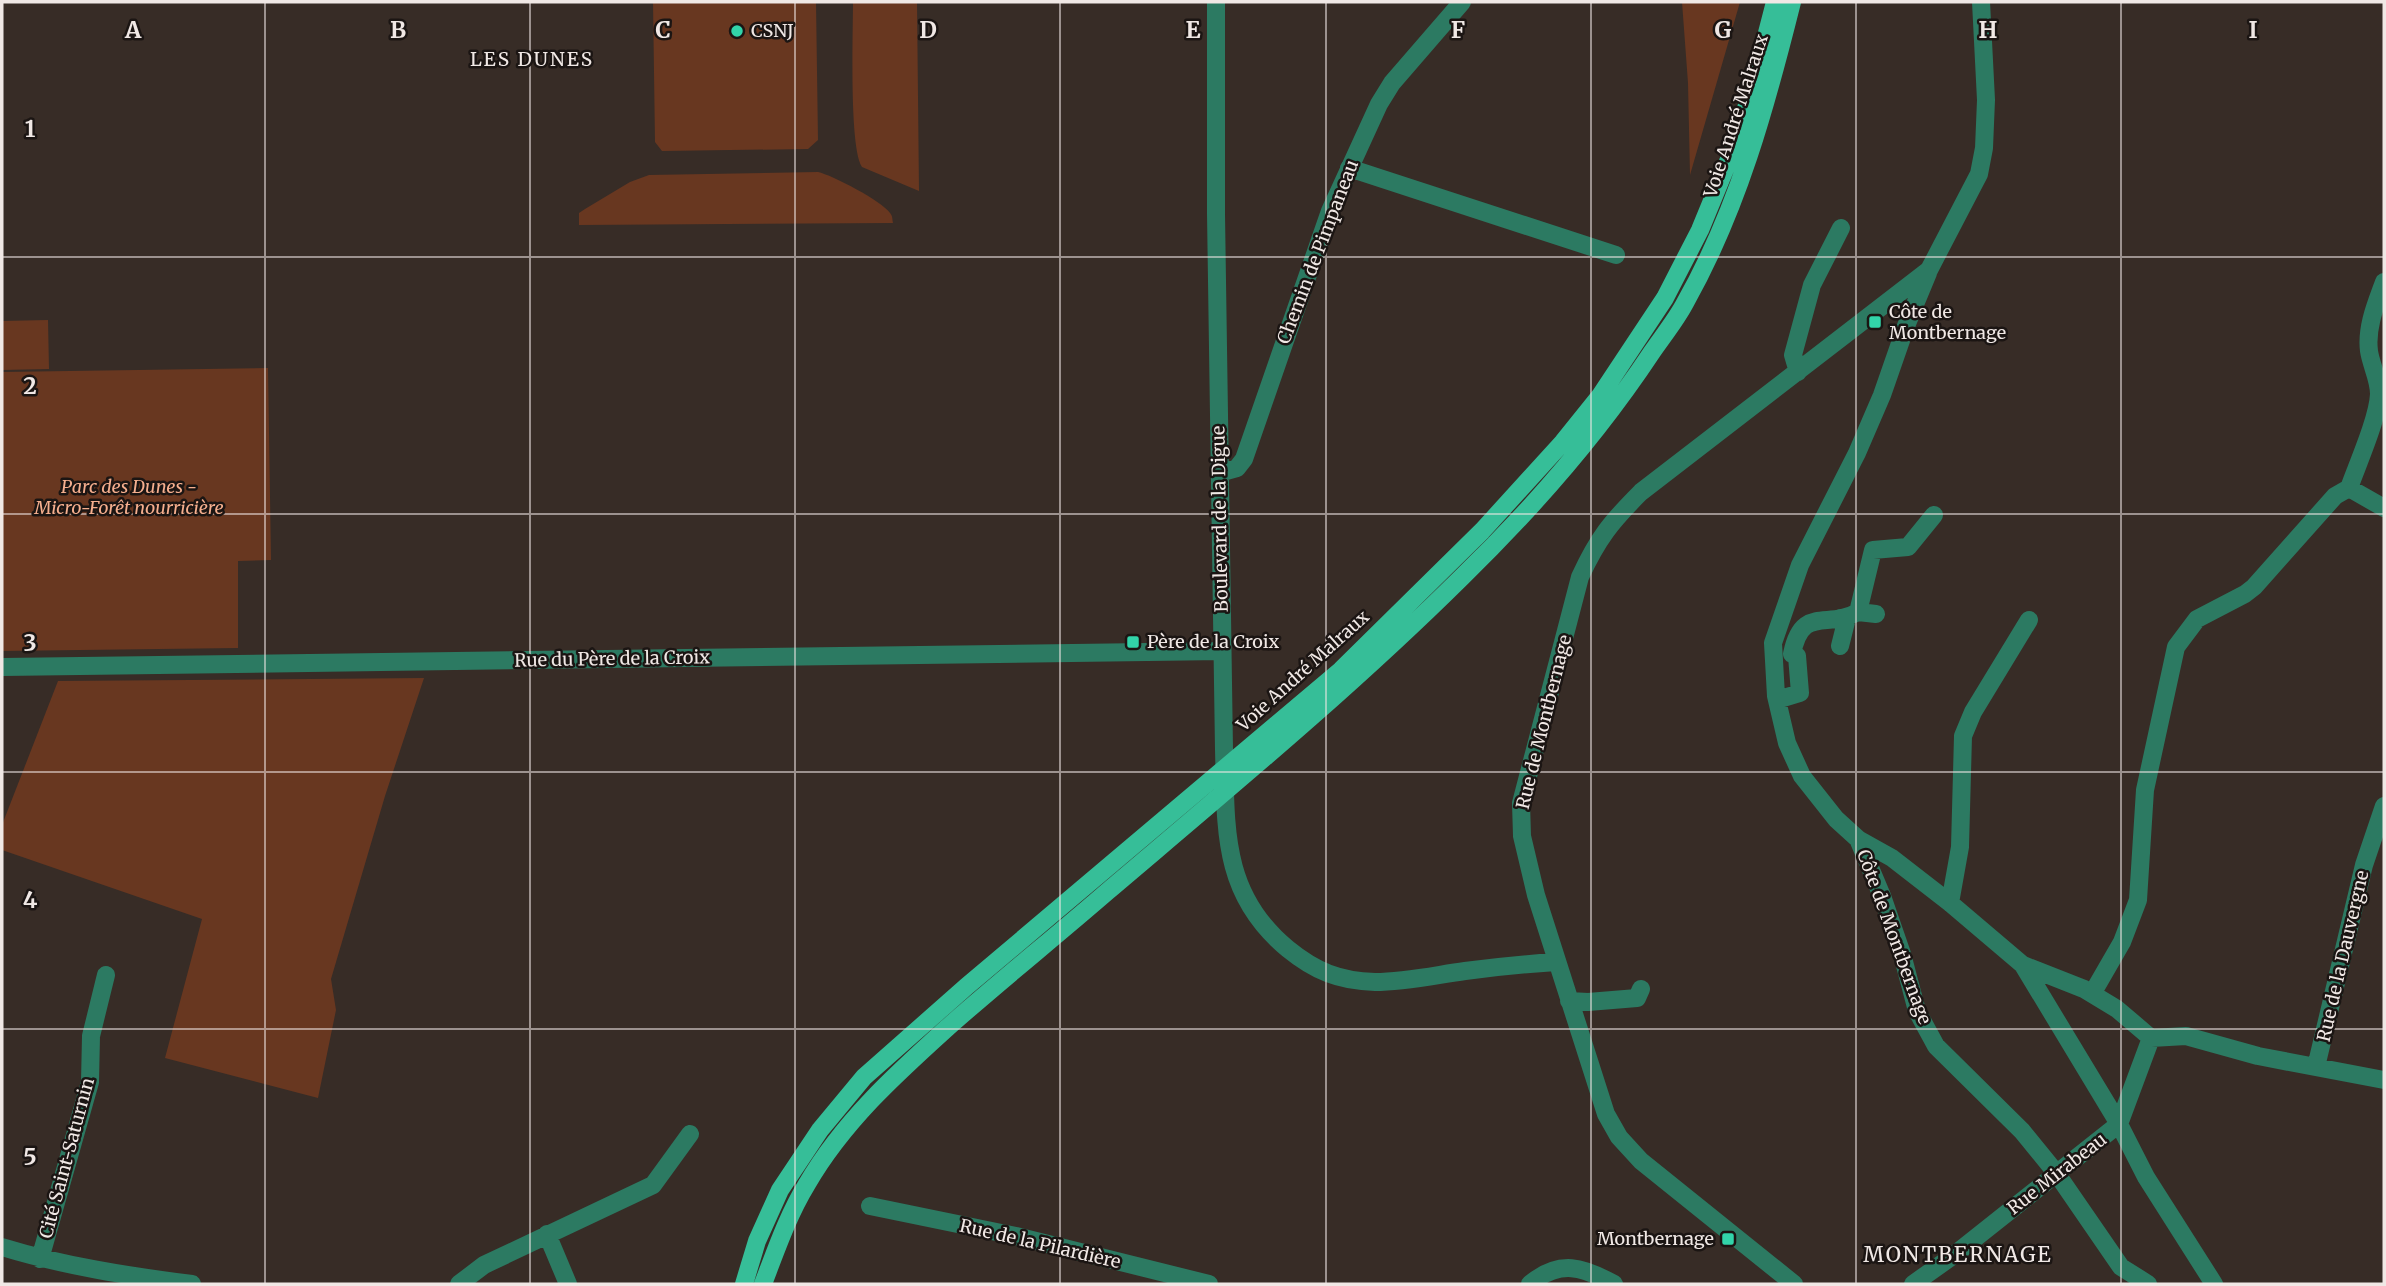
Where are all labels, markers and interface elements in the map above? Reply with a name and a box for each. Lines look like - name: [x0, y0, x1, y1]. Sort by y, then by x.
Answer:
- text: A: [124, 15, 142, 44]
- text: B: [390, 15, 406, 44]
- text: C: [655, 15, 671, 44]
- text: D: [919, 15, 937, 44]
- text: E: [1185, 15, 1201, 44]
- text: F: [1451, 15, 1465, 44]
- text: G: [1715, 15, 1732, 44]
- text: H: [1979, 15, 1998, 44]
- text: I: [2248, 15, 2258, 44]
- place label: CSNJ: [751, 19, 794, 42]
- marker: CSNJ: [729, 23, 745, 39]
- street label: Voie André Malraux: [1698, 31, 1773, 201]
- district label: LES DUNES: [470, 47, 594, 71]
- text: 1: [25, 114, 36, 143]
- street label: Chemin de Pimpaneau: [1272, 157, 1363, 347]
- place label: Côte de Montbernage: [1889, 300, 2006, 344]
- marker: Côte de Montbernage: [1867, 314, 1883, 330]
- text: 2: [23, 371, 37, 400]
- street label: Boulevard de la Digue: [1206, 425, 1233, 613]
- park label: Parc des Dunes - Micro-Forêt nourricière: [33, 475, 224, 519]
- street label: Voie André Malraux: [1231, 605, 1374, 737]
- text: 3: [23, 628, 37, 657]
- place label: Père de la Croix: [1147, 630, 1280, 653]
- street label: Rue de Montbernage: [1511, 632, 1576, 811]
- marker: Père de la Croix: [1125, 634, 1141, 650]
- street label: Rue du Père de la Croix: [514, 645, 710, 672]
- street label: Côte de Montbernage: [1852, 846, 1937, 1027]
- street label: Rue de la Dauvergne: [2312, 868, 2373, 1044]
- text: 4: [23, 885, 38, 914]
- street label: Cité Saint-Saturnin: [34, 1075, 99, 1241]
- street label: Rue Mirabeau: [2002, 1128, 2111, 1219]
- text: 5: [23, 1142, 37, 1171]
- street label: Rue de la Pilardière: [957, 1214, 1123, 1273]
- place label: Montbernage: [1597, 1227, 1714, 1250]
- marker: Montbernage: [1720, 1231, 1736, 1247]
- district label: MONTBERNAGE: [1863, 1241, 2053, 1268]

